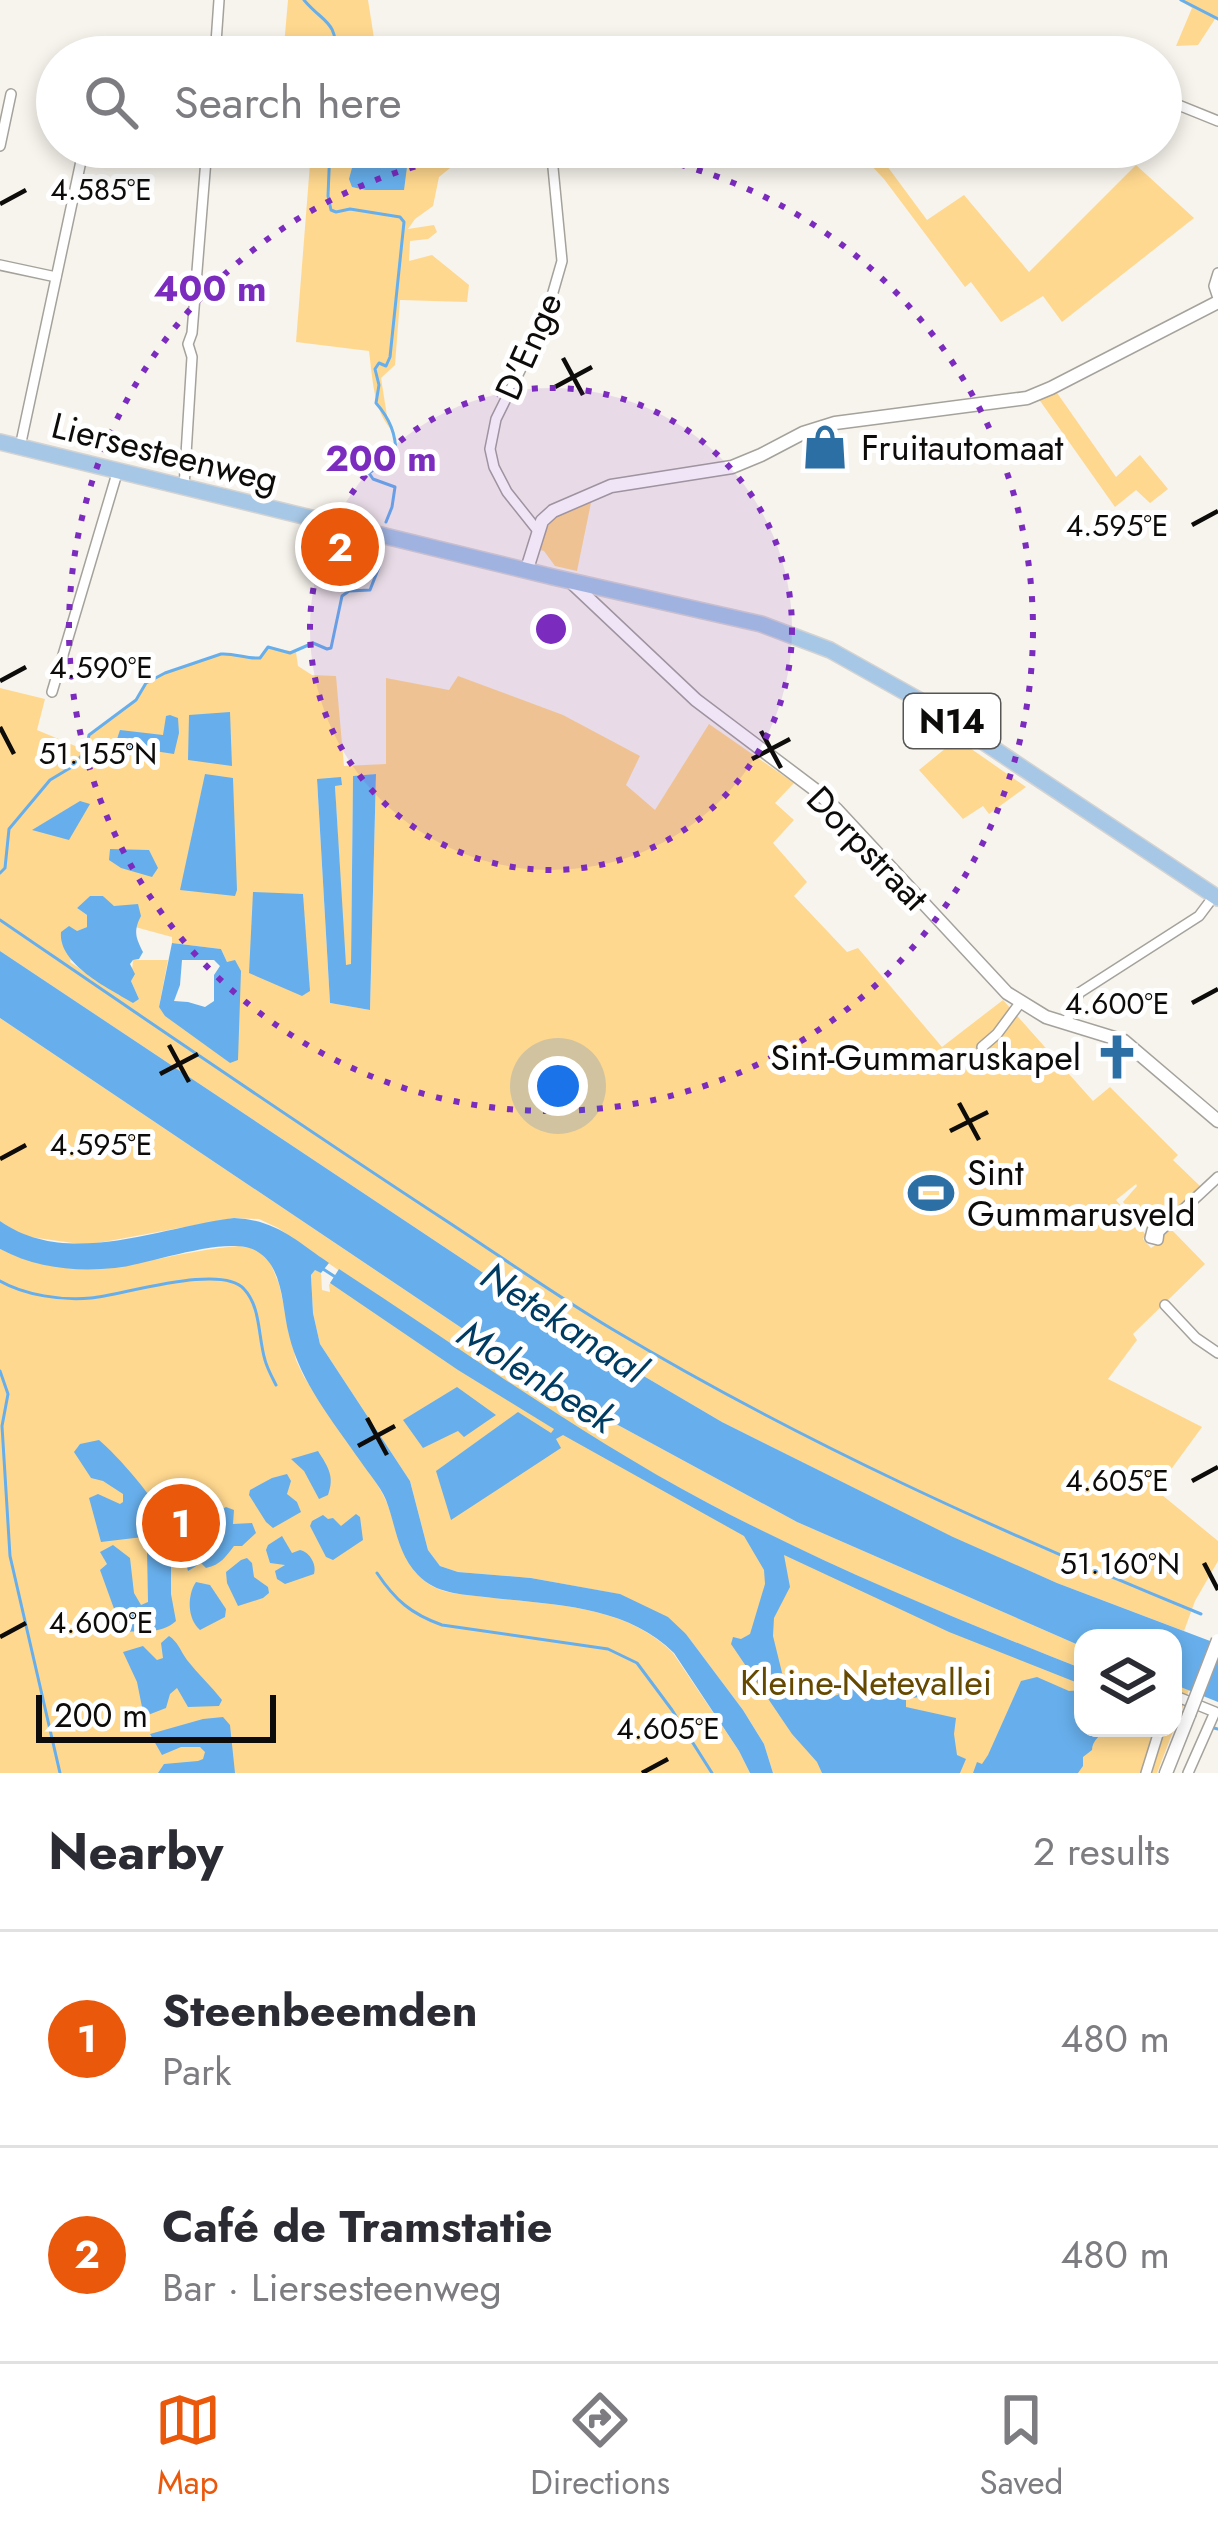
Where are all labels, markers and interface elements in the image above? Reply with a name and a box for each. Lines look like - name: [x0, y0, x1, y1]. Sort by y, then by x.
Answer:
- search box: [36, 36, 1182, 168]
- icon: search: [78, 69, 144, 135]
- text: Search here: [174, 70, 402, 135]
- text: 4.585°E: [50, 168, 152, 211]
- text: 400 m: [153, 262, 267, 314]
- street label: D'Enge: [481, 284, 575, 408]
- street label: Liersesteenweg: [46, 399, 284, 505]
- place label: Fruitautomaat: [861, 421, 1064, 473]
- shop icon: Fruitautomaat: [800, 422, 850, 472]
- text: 200 m: [325, 432, 437, 484]
- pin: 2: [301, 502, 379, 592]
- text: 4.595°E: [1066, 504, 1168, 547]
- centre of rings: [530, 608, 572, 650]
- text: 4.590°E: [49, 646, 153, 689]
- road number: N14: [904, 694, 1000, 748]
- text: 51.155°N: [39, 732, 157, 775]
- street label: Dorpstraat: [795, 774, 941, 922]
- text: 4.600°E: [1065, 982, 1169, 1025]
- place label: Sint-Gummaruskapel: [770, 1031, 1081, 1083]
- church icon: Sint-Gummaruskapel: [1092, 1032, 1142, 1082]
- your location: [528, 1056, 588, 1116]
- text: 4.595°E: [50, 1123, 152, 1166]
- place label: Sint Gummarusveld: [967, 1146, 1196, 1239]
- sports icon: Sint Gummarusveld: [906, 1168, 956, 1218]
- water label: Netekanaal: [470, 1248, 660, 1399]
- water label: Molenbeek: [447, 1305, 629, 1449]
- text: 4.605°E: [1065, 1459, 1169, 1502]
- pin: 1: [142, 1478, 220, 1568]
- text: 51.160°N: [1060, 1542, 1180, 1585]
- text: 4.600°E: [49, 1601, 153, 1644]
- map controls: [1074, 1629, 1182, 1737]
- button: layers: [1074, 1629, 1182, 1737]
- park label: Kleine-Netevallei: [740, 1656, 992, 1708]
- scale bar: [36, 1689, 276, 1742]
- text: 200 m: [54, 1692, 148, 1739]
- text: 4.605°E: [616, 1707, 720, 1750]
- text: Nearby: [48, 1814, 223, 1888]
- text: 2 results: [1033, 1823, 1170, 1880]
- text: Steenbeemden: [162, 1978, 478, 2043]
- text: 1: [77, 2010, 97, 2067]
- text: 480 m: [1060, 2010, 1170, 2067]
- text: Park: [162, 2043, 232, 2100]
- text: Café de Tramstatie: [162, 2194, 553, 2259]
- text: 2: [74, 2226, 100, 2283]
- text: 480 m: [1060, 2226, 1170, 2283]
- text: Bar · Liersesteenweg: [162, 2259, 502, 2316]
- tab: Map: [155, 2387, 221, 2506]
- tab: Directions: [530, 2387, 670, 2506]
- tab: Saved: [980, 2387, 1063, 2506]

